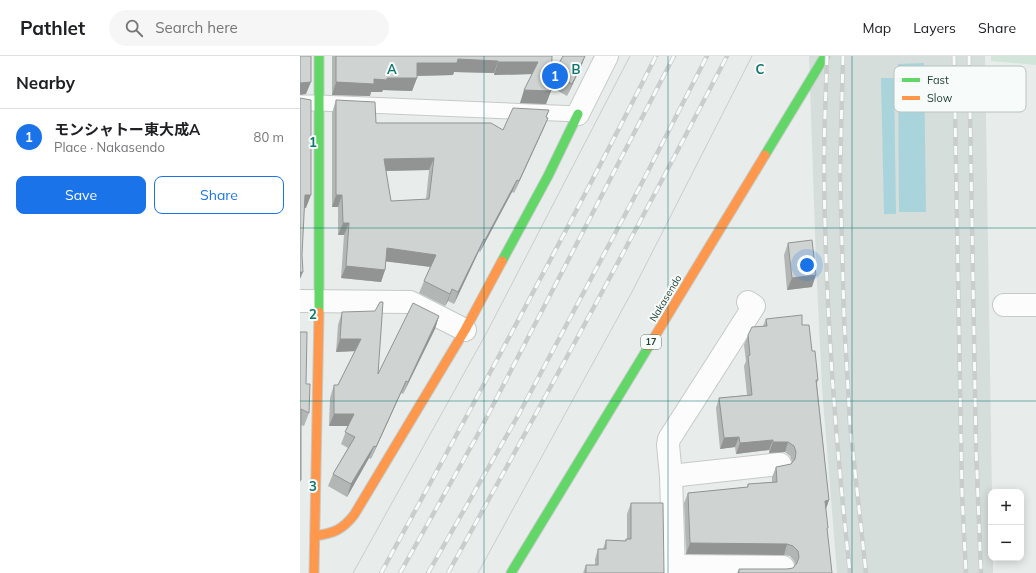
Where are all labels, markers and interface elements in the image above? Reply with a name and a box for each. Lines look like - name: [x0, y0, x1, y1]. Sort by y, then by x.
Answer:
- search box: [109, 10, 389, 46]
- text: Pathlet: [20, 16, 85, 40]
- icon: search: [123, 17, 145, 39]
- text: Search here: [155, 18, 238, 37]
- text: Map: [862, 19, 891, 37]
- text: Layers: [913, 19, 956, 37]
- text: Share: [978, 19, 1016, 37]
- text: A: [387, 61, 397, 77]
- pin: 1: [542, 61, 568, 91]
- text: B: [572, 61, 581, 77]
- text: C: [756, 61, 765, 77]
- legend: [894, 66, 1026, 112]
- text: Nearby: [16, 72, 75, 93]
- text: Fast: [927, 73, 949, 87]
- text: Slow: [927, 91, 953, 105]
- text: モンシャトー東大成A: [54, 120, 200, 139]
- text: 1: [25, 129, 33, 145]
- text: 80 m: [254, 129, 284, 145]
- text: 1: [309, 134, 317, 150]
- text: Place · Nakasendo: [54, 139, 165, 155]
- button: Save: [16, 176, 146, 214]
- button: Share: [154, 176, 284, 214]
- your location: [797, 255, 817, 275]
- street label: Nakasendo: [646, 272, 685, 324]
- text: 2: [309, 306, 317, 322]
- road number: 17: [641, 335, 661, 349]
- text: 3: [309, 478, 317, 494]
- map controls: [988, 489, 1024, 561]
- button: +: [988, 489, 1024, 525]
- button: −: [988, 525, 1024, 561]

